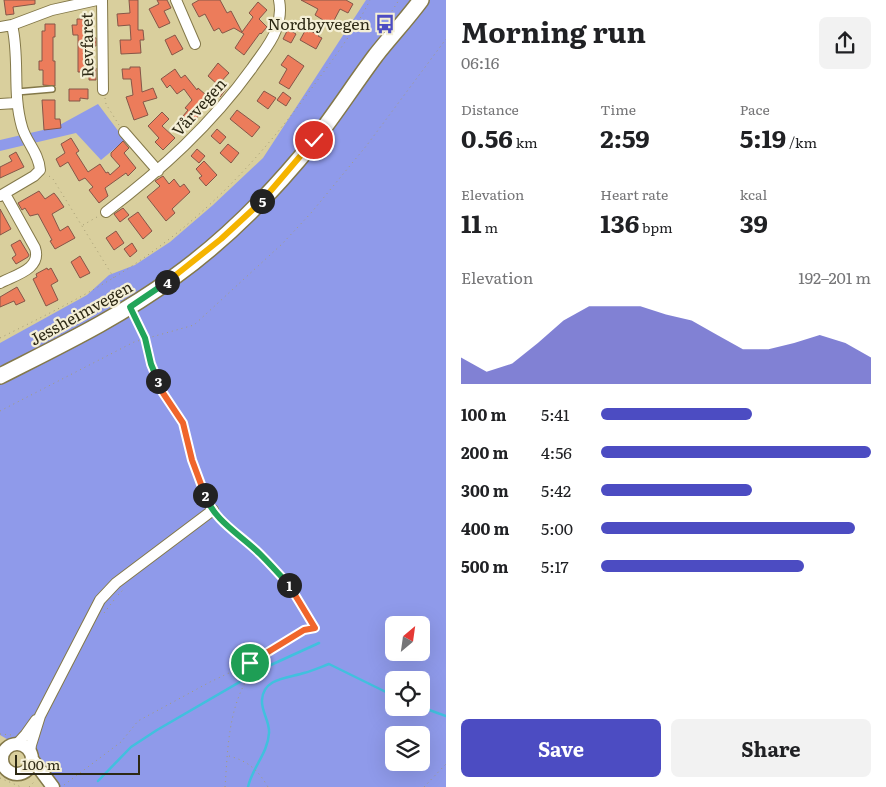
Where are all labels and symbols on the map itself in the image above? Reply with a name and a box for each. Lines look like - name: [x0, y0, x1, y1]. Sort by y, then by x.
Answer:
- place label: Nordbyvegen: [268, 11, 370, 35]
- street label: Revfaret: [73, 12, 99, 78]
- bus stop icon: Nordbyvegen: [374, 13, 396, 35]
- street label: Vårvegen: [165, 71, 231, 141]
- pin: [293, 119, 335, 161]
- pin: 5: [250, 188, 274, 214]
- pin: 4: [154, 270, 180, 294]
- street label: Jessheimvegen: [25, 274, 137, 350]
- pin: 3: [146, 368, 170, 394]
- pin: 2: [192, 482, 218, 508]
- pin: 1: [276, 572, 302, 598]
- north arrow: [385, 616, 430, 661]
- pin: [229, 642, 271, 684]
- scale bar: [15, 752, 140, 775]

